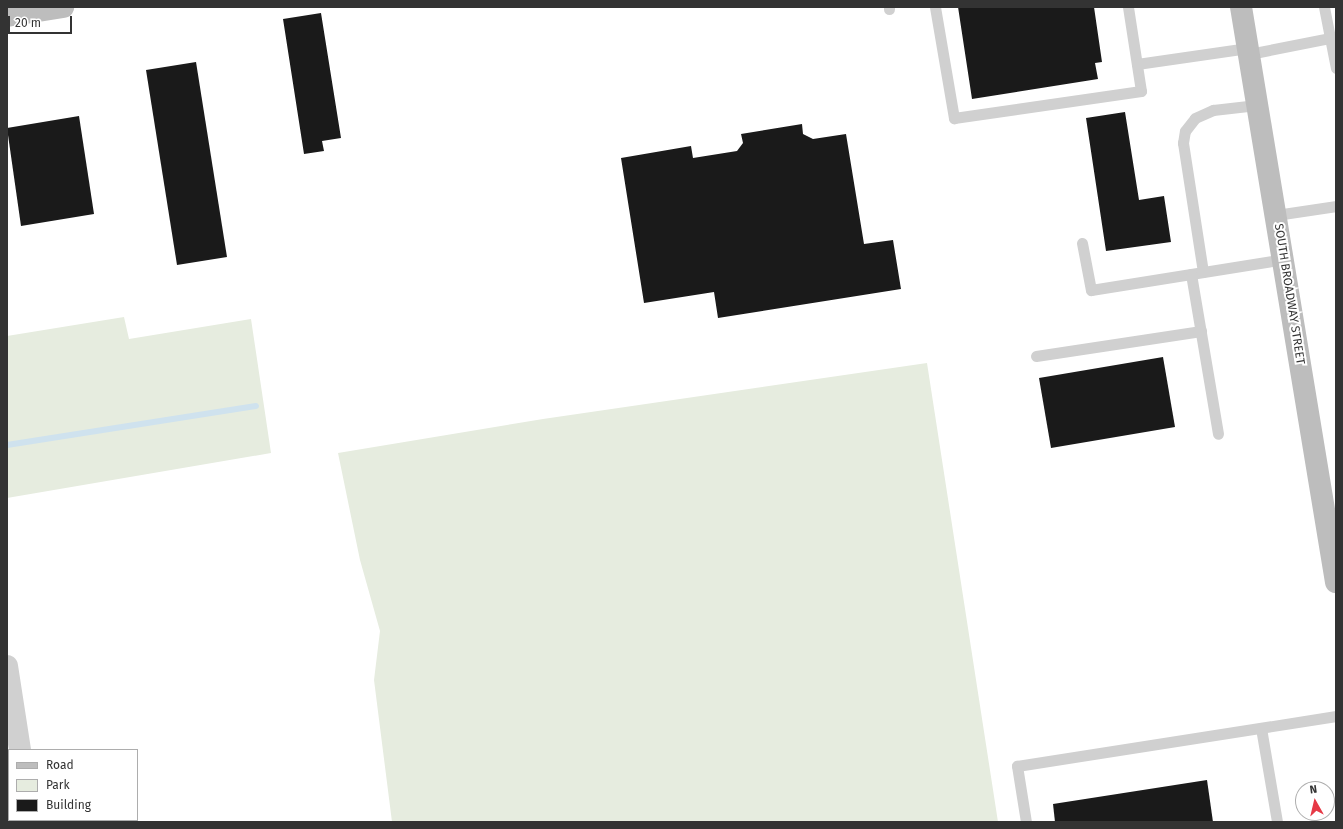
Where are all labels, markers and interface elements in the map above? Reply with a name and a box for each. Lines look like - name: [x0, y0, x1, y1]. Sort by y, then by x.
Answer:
- scale bar: [10, 8, 74, 34]
- text: 20 m: [15, 16, 41, 30]
- street label: SOUTH BROADWAY STREET: [1271, 223, 1307, 365]
- legend: [8, 749, 138, 821]
- text: Road: [46, 758, 74, 772]
- text: Park: [46, 778, 70, 792]
- north arrow: [1295, 781, 1335, 821]
- text: N: [1309, 783, 1318, 797]
- text: Building: [46, 798, 91, 812]

